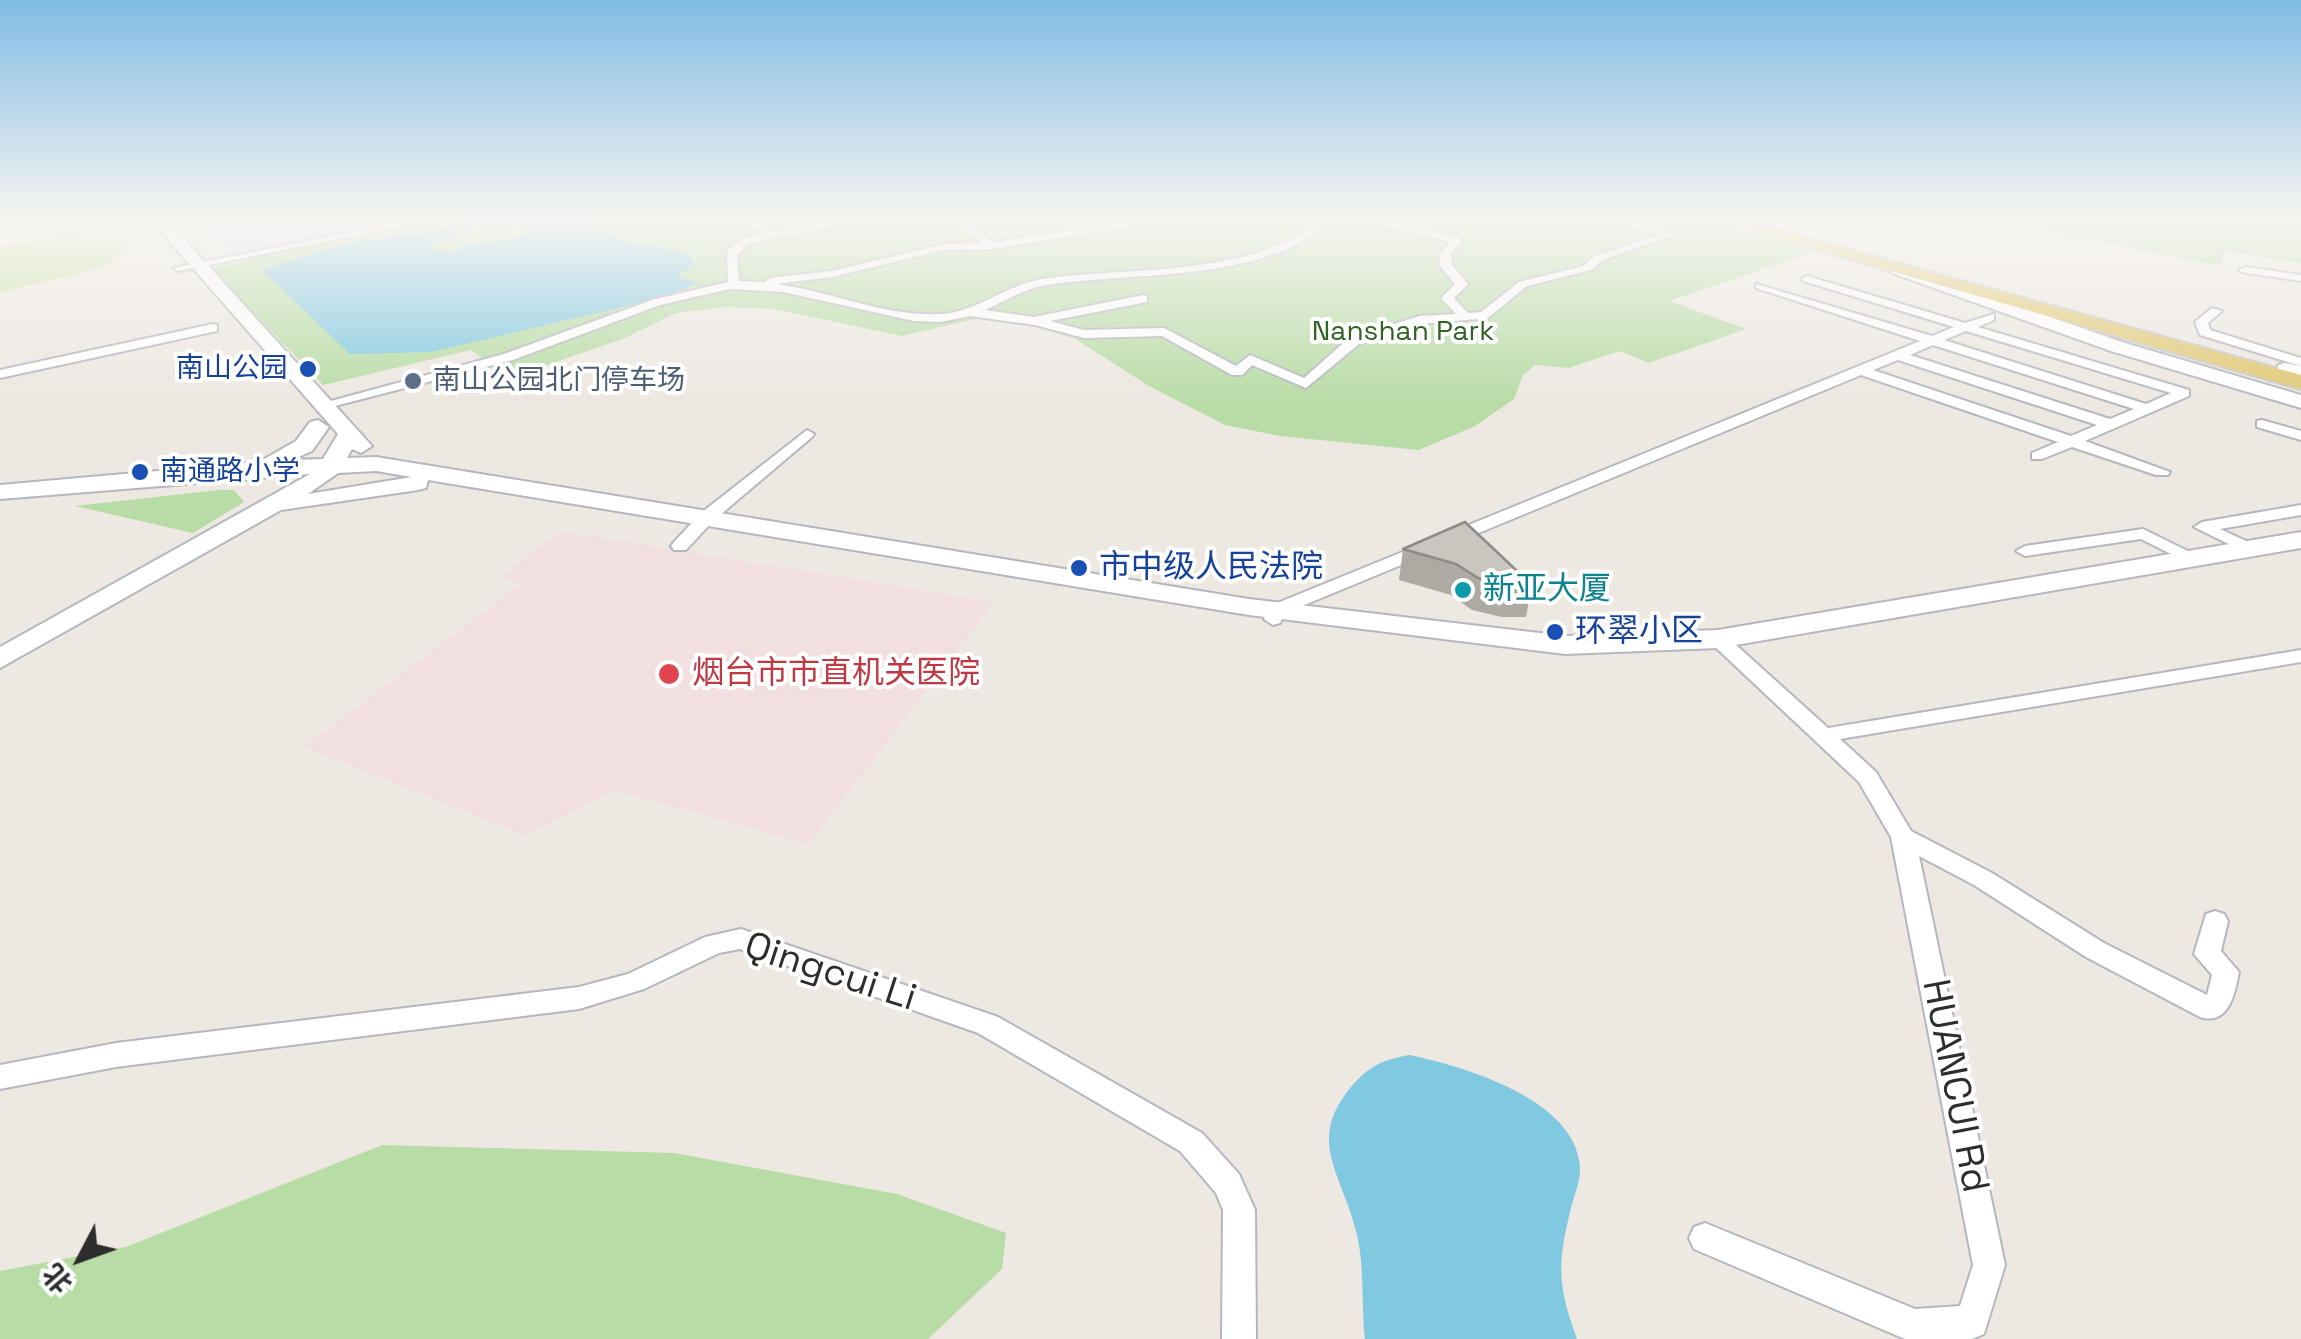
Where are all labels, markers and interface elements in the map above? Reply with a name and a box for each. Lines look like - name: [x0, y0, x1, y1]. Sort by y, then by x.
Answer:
- park label: Nanshan Park: [1312, 315, 1494, 349]
- place label: 南山公园: [176, 352, 288, 386]
- marker: 南山公园: [297, 358, 319, 380]
- place label: 南山公园北门停车场: [433, 364, 685, 398]
- marker: 南山公园北门停车场: [402, 370, 424, 392]
- place label: 南通路小学: [160, 455, 300, 489]
- marker: 南通路小学: [129, 461, 151, 483]
- place label: 市中级人民法院: [1099, 549, 1323, 587]
- marker: 市中级人民法院: [1068, 557, 1090, 579]
- place label: 新亚大厦: [1483, 571, 1611, 609]
- marker: 新亚大厦: [1452, 579, 1474, 601]
- place label: 环翠小区: [1575, 613, 1703, 651]
- marker: 环翠小区: [1544, 621, 1566, 643]
- place label: 烟台市市直机关医院: [692, 655, 980, 693]
- marker: 烟台市市直机关医院: [656, 661, 682, 687]
- street label: Qingcui Li: [739, 924, 921, 1022]
- street label: HUANCUI Rd: [1911, 976, 1997, 1196]
- north arrow: [30, 1209, 130, 1309]
- text: 北: [35, 1256, 80, 1301]

